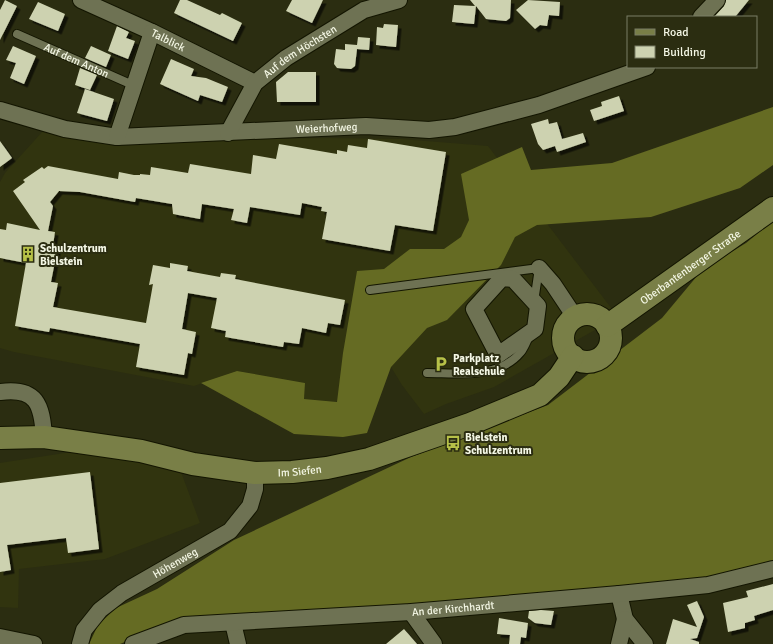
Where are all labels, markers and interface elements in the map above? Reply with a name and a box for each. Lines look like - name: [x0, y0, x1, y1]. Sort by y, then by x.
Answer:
- legend: [627, 16, 757, 68]
- street label: Auf dem Höchsten: [260, 22, 339, 80]
- text: Road: [663, 25, 689, 40]
- street label: Talblick: [149, 26, 188, 54]
- street label: Auf dem Anton: [42, 40, 111, 80]
- text: Building: [663, 45, 706, 60]
- street label: Weierhofweg: [295, 120, 358, 136]
- street label: Oberbantenberger Straße: [637, 227, 743, 307]
- place label: Schulzentrum Bielstein: [40, 242, 107, 268]
- building icon: Schulzentrum Bielstein: [19, 245, 37, 263]
- place label: Parkplatz Realschule: [453, 352, 506, 378]
- parking icon: Parkplatz Realschule: [432, 355, 450, 373]
- place label: Bielstein Schulzentrum: [465, 431, 532, 457]
- bus stop icon: Bielstein Schulzentrum: [444, 434, 462, 452]
- street label: Im Siefen: [277, 462, 322, 479]
- street label: Höhenweg: [150, 545, 200, 581]
- street label: An der Kirchhardt: [411, 598, 495, 618]

